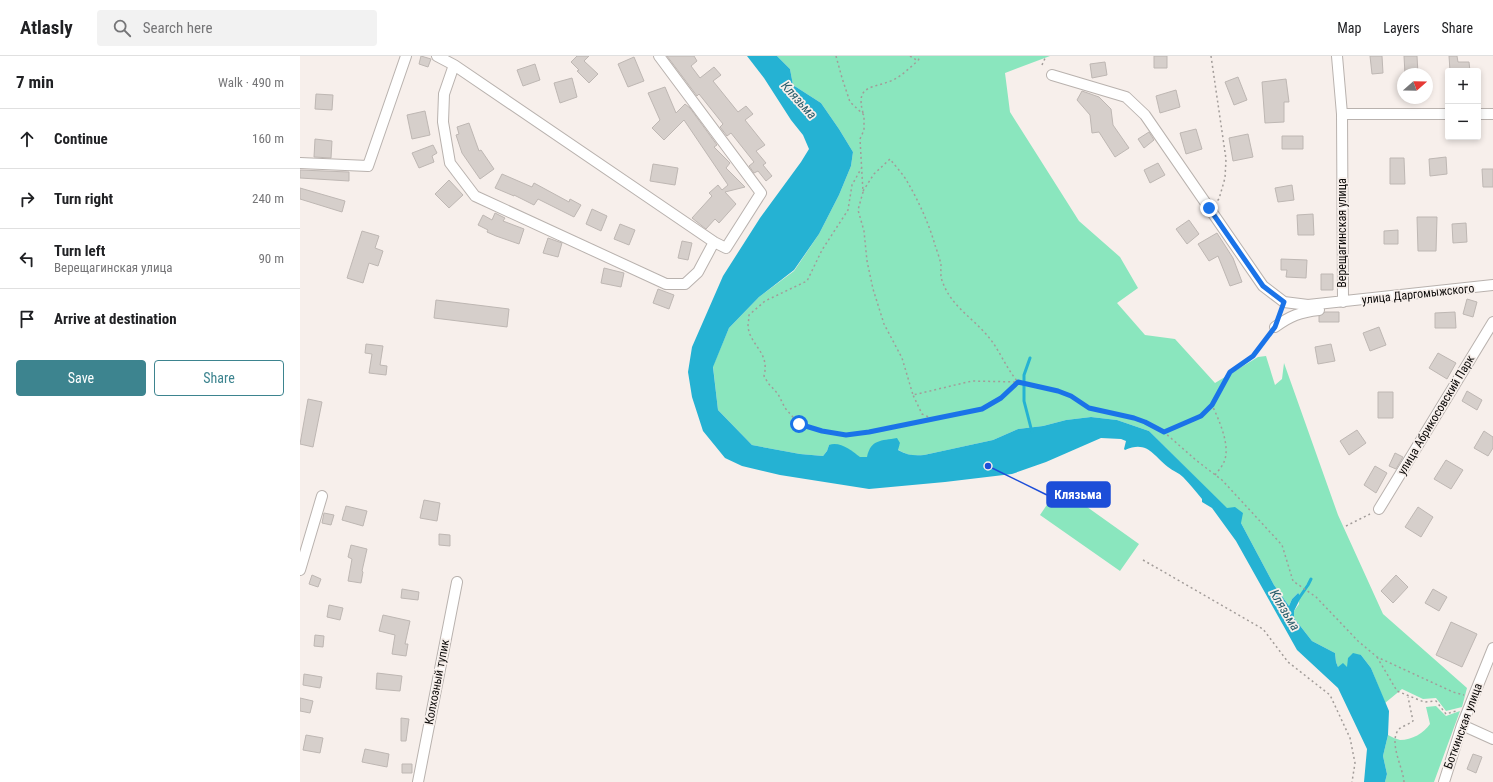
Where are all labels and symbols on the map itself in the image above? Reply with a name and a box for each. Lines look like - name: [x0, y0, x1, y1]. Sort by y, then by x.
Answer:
- north arrow: [1397, 68, 1433, 104]
- water label: Клязьма: [778, 78, 820, 122]
- street label: Верещагинская улица: [1335, 178, 1349, 288]
- route end: [1200, 199, 1218, 217]
- street label: улица Даргомыжского: [1361, 281, 1475, 307]
- street label: улица Абрикосовский Парк: [1395, 353, 1477, 477]
- route start: [790, 415, 808, 433]
- callout: Клязьма: [1047, 482, 1110, 507]
- text: Клязьма: [1054, 487, 1102, 502]
- water label: Клязьма: [1267, 587, 1303, 633]
- street label: Колхозный тупик: [422, 638, 452, 726]
- street label: Боткинская улица: [1441, 681, 1485, 771]

